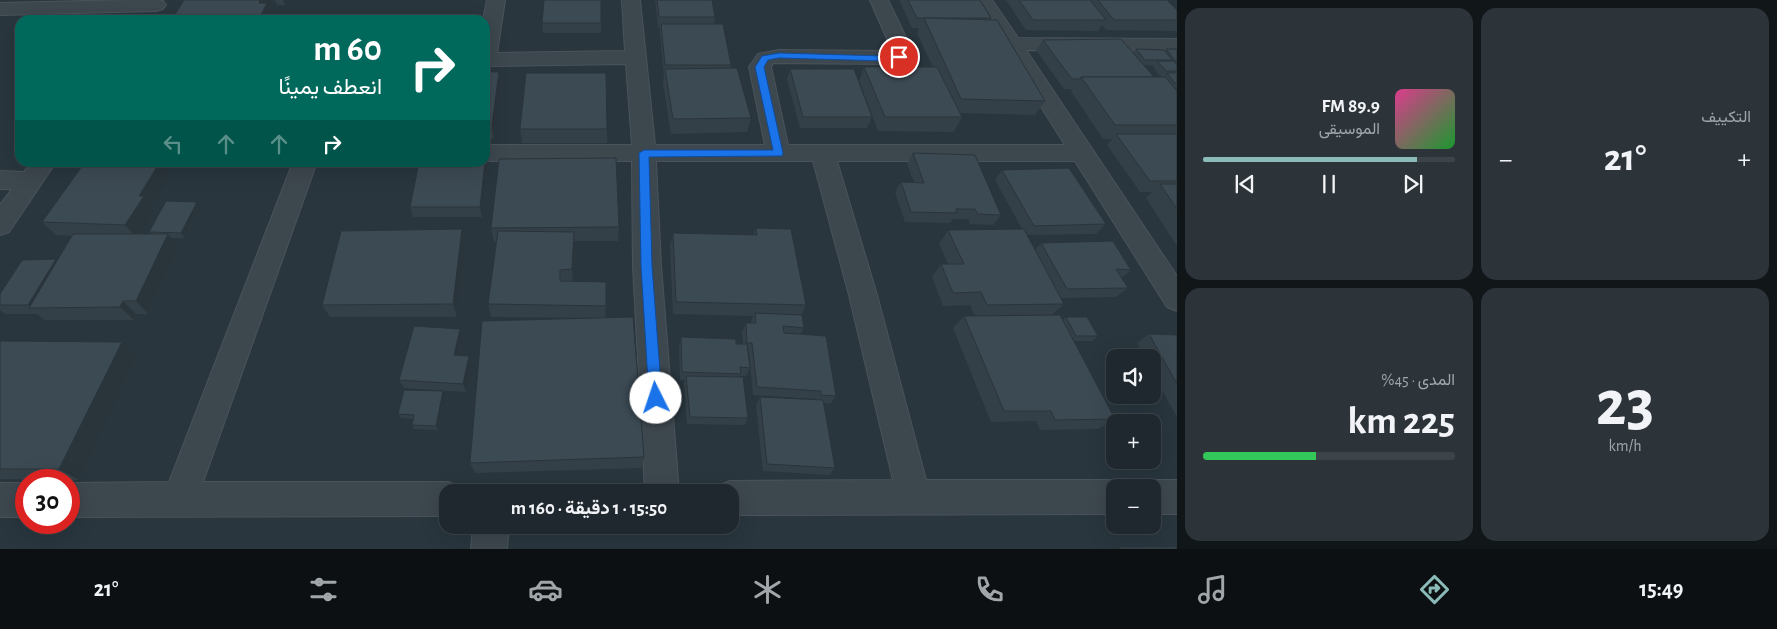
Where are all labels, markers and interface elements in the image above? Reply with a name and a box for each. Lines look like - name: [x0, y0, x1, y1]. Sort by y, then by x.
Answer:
- text: 60 m: [313, 32, 382, 67]
- icon: right: [400, 35, 465, 100]
- pin: [878, 36, 920, 78]
- icon: arrive: [885, 43, 913, 71]
- text: انعطف يمينًا: [278, 76, 382, 98]
- text: 89.9 FM: [1321, 97, 1380, 116]
- text: التكييف: [1701, 109, 1751, 125]
- text: الموسيقى: [1319, 121, 1380, 137]
- icon: left: [159, 130, 187, 158]
- icon: ahead: [212, 130, 240, 158]
- icon: ahead: [265, 130, 293, 158]
- icon: right: [318, 130, 346, 158]
- text: 21°: [1604, 140, 1646, 178]
- text: −: [1499, 146, 1512, 174]
- text: +: [1738, 146, 1751, 174]
- icon: previous: [1231, 170, 1259, 198]
- icon: pause: [1315, 170, 1343, 198]
- icon: next: [1399, 170, 1427, 198]
- map controls: [1106, 349, 1161, 534]
- button: sound: [1106, 349, 1161, 404]
- position arrow: [629, 371, 681, 423]
- text: المدى · 45%: [1381, 372, 1455, 388]
- text: 23: [1596, 372, 1654, 437]
- text: 225 km: [1348, 403, 1455, 441]
- button: +: [1106, 414, 1161, 469]
- text: km/h: [1609, 438, 1642, 454]
- speed limit sign: 30: [15, 469, 80, 534]
- button: −: [1106, 479, 1161, 534]
- text: 15:50 · 1 دقيقة · 160 m: [511, 499, 667, 518]
- icon: filters: [306, 572, 341, 607]
- icon: car: [528, 572, 563, 607]
- icon: climate: [750, 572, 785, 607]
- icon: phone: [972, 572, 1007, 607]
- icon: music: [1195, 572, 1230, 607]
- icon: directions: [1417, 572, 1452, 607]
- text: 21°: [94, 578, 118, 600]
- text: 15:49: [1639, 578, 1683, 600]

